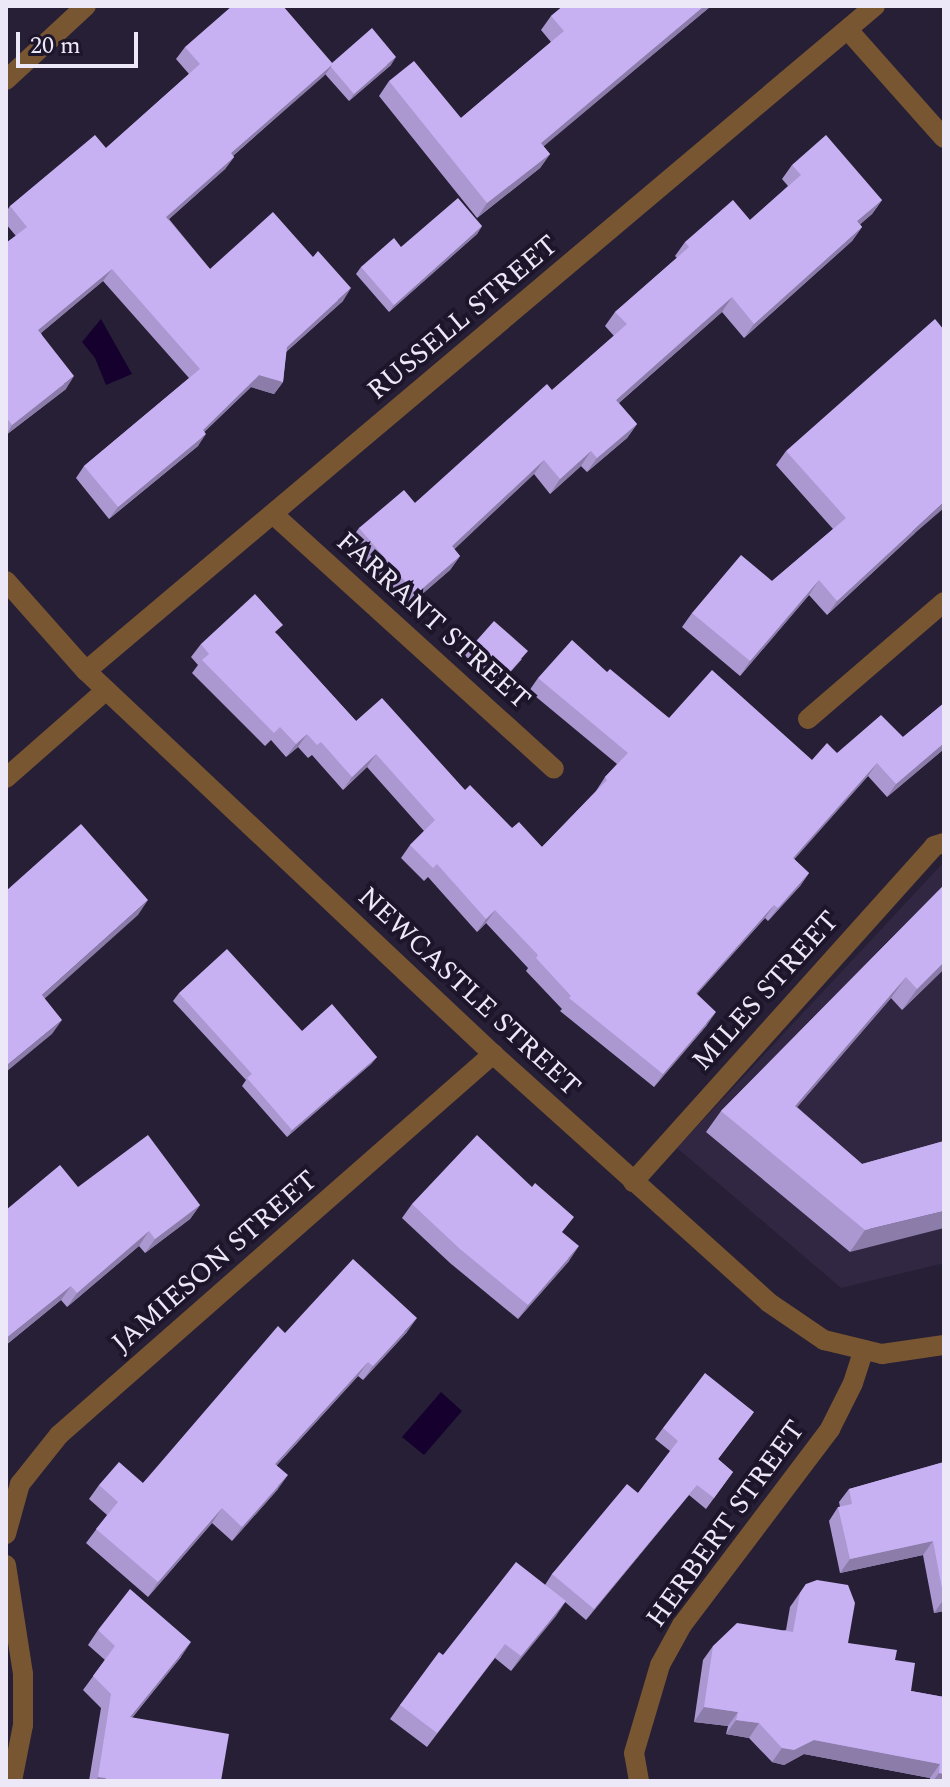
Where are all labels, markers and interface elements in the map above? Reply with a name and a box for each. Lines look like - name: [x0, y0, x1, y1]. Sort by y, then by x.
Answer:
- scale bar: [20, 16, 142, 66]
- text: 20 m: [30, 28, 81, 64]
- street label: RUSSELL STREET: [361, 229, 565, 407]
- street label: FARRANT STREET: [329, 525, 537, 717]
- street label: NEWCASTLE STREET: [351, 880, 587, 1104]
- street label: MILES STREET: [686, 904, 846, 1078]
- street label: JAMIESON STREET: [105, 1164, 325, 1360]
- street label: HERBERT STREET: [640, 1414, 812, 1634]

